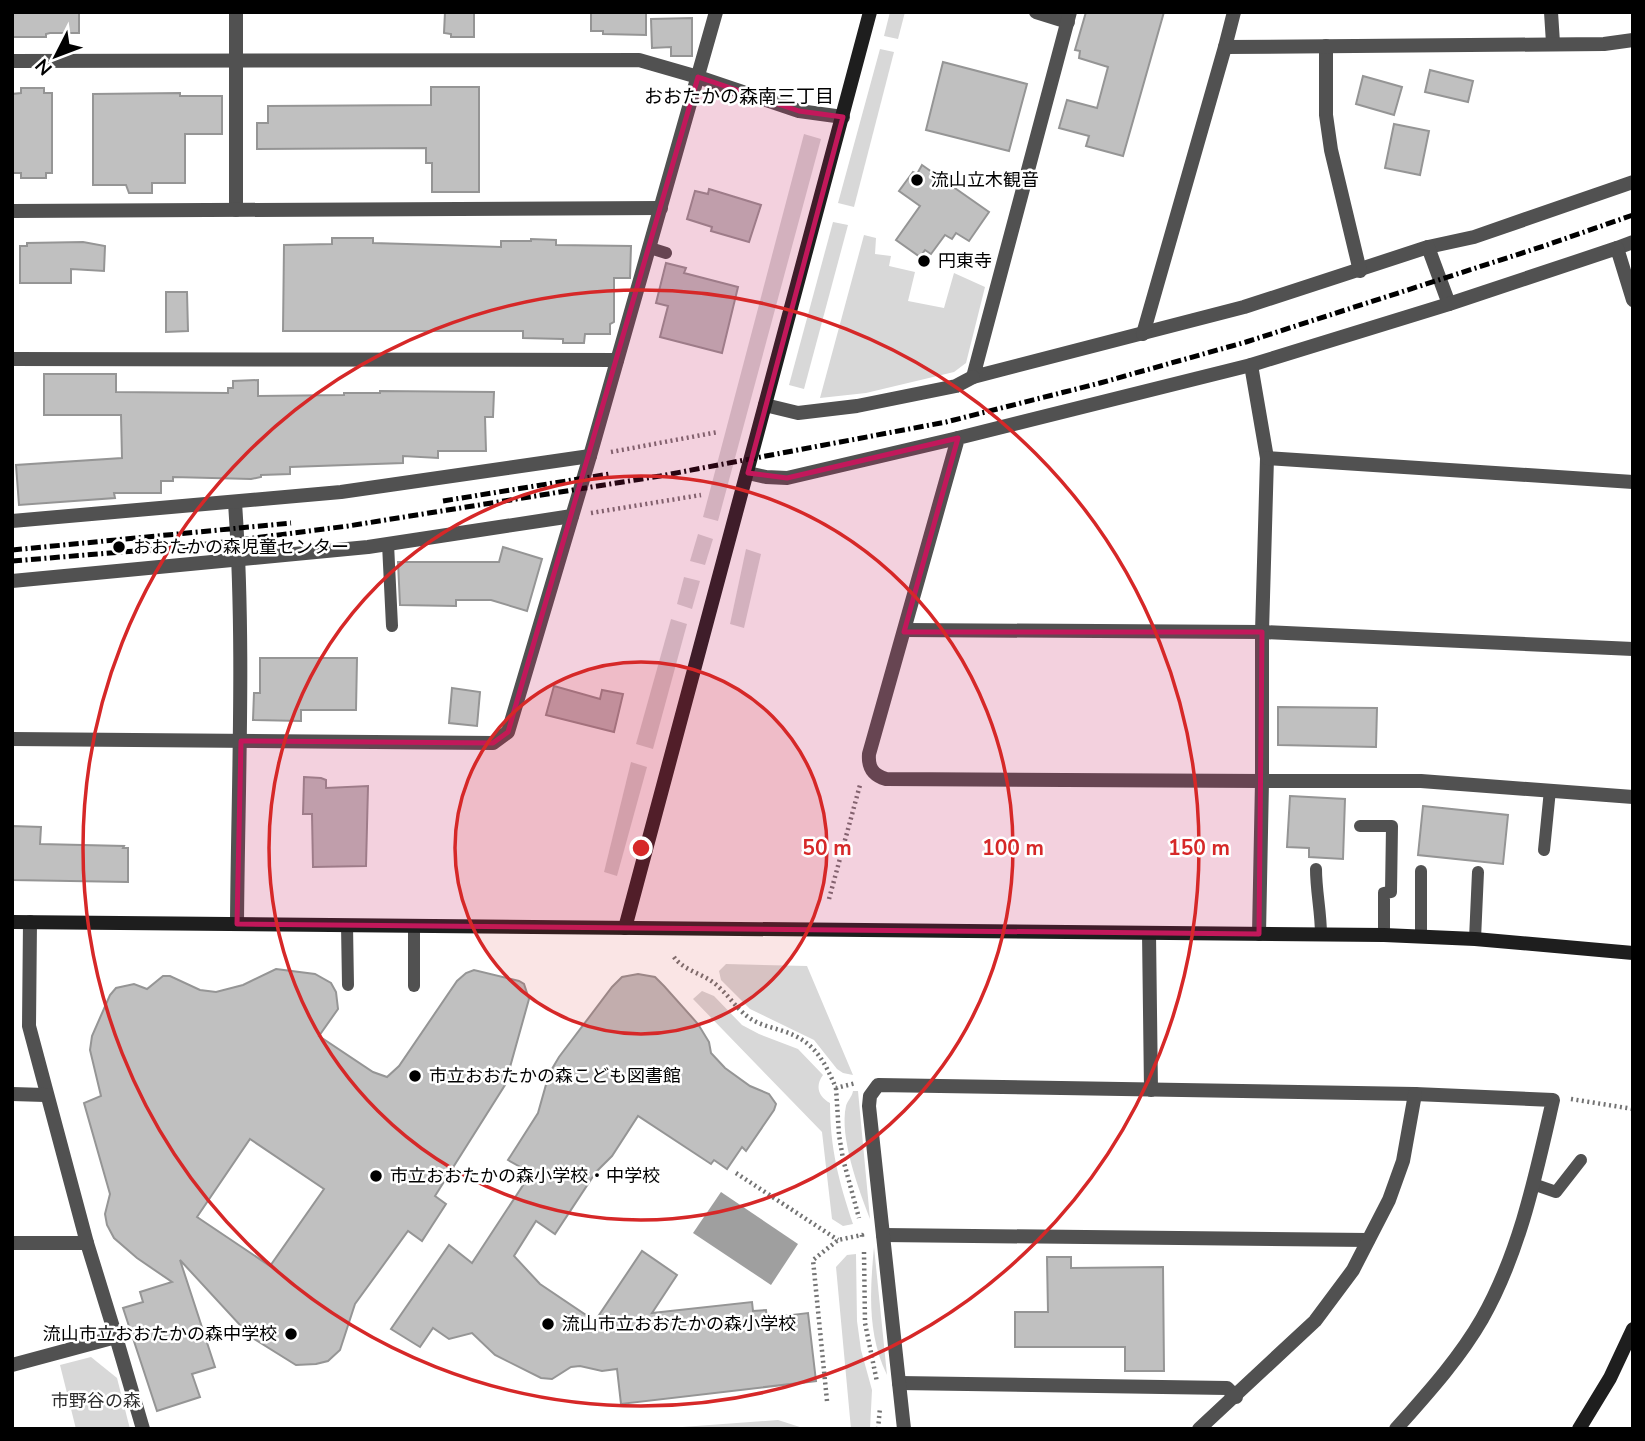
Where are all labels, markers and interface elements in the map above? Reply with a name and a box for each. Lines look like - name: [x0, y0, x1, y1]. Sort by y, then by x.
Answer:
- north arrow: [21, 21, 91, 91]
- text: N: [30, 53, 59, 81]
- district label: おおたかの森南三丁目: [644, 84, 834, 110]
- place label: 流山立木観音: [931, 168, 1039, 192]
- marker: 流山立木観音: [909, 172, 925, 188]
- place label: 円東寺: [938, 249, 992, 273]
- marker: 円東寺: [916, 253, 932, 269]
- place label: おおたかの森児童センター: [133, 535, 349, 559]
- marker: おおたかの森児童センター: [111, 539, 127, 555]
- text: 50 m: [802, 834, 852, 862]
- text: 100 m: [982, 834, 1044, 862]
- text: 150 m: [1168, 834, 1230, 862]
- centre of rings: [629, 836, 653, 860]
- place label: 市立おおたかの森こども図書館: [429, 1064, 681, 1088]
- marker: 市立おおたかの森こども図書館: [407, 1068, 423, 1084]
- place label: 市立おおたかの森小学校・中学校: [390, 1164, 660, 1188]
- marker: 市立おおたかの森小学校・中学校: [368, 1168, 384, 1184]
- place label: 流山市立おおたかの森小学校: [562, 1312, 796, 1336]
- marker: 流山市立おおたかの森小学校: [540, 1316, 556, 1332]
- place label: 流山市立おおたかの森中学校: [43, 1322, 277, 1346]
- marker: 流山市立おおたかの森中学校: [283, 1326, 299, 1342]
- park label: 市野谷の森: [51, 1389, 141, 1413]

